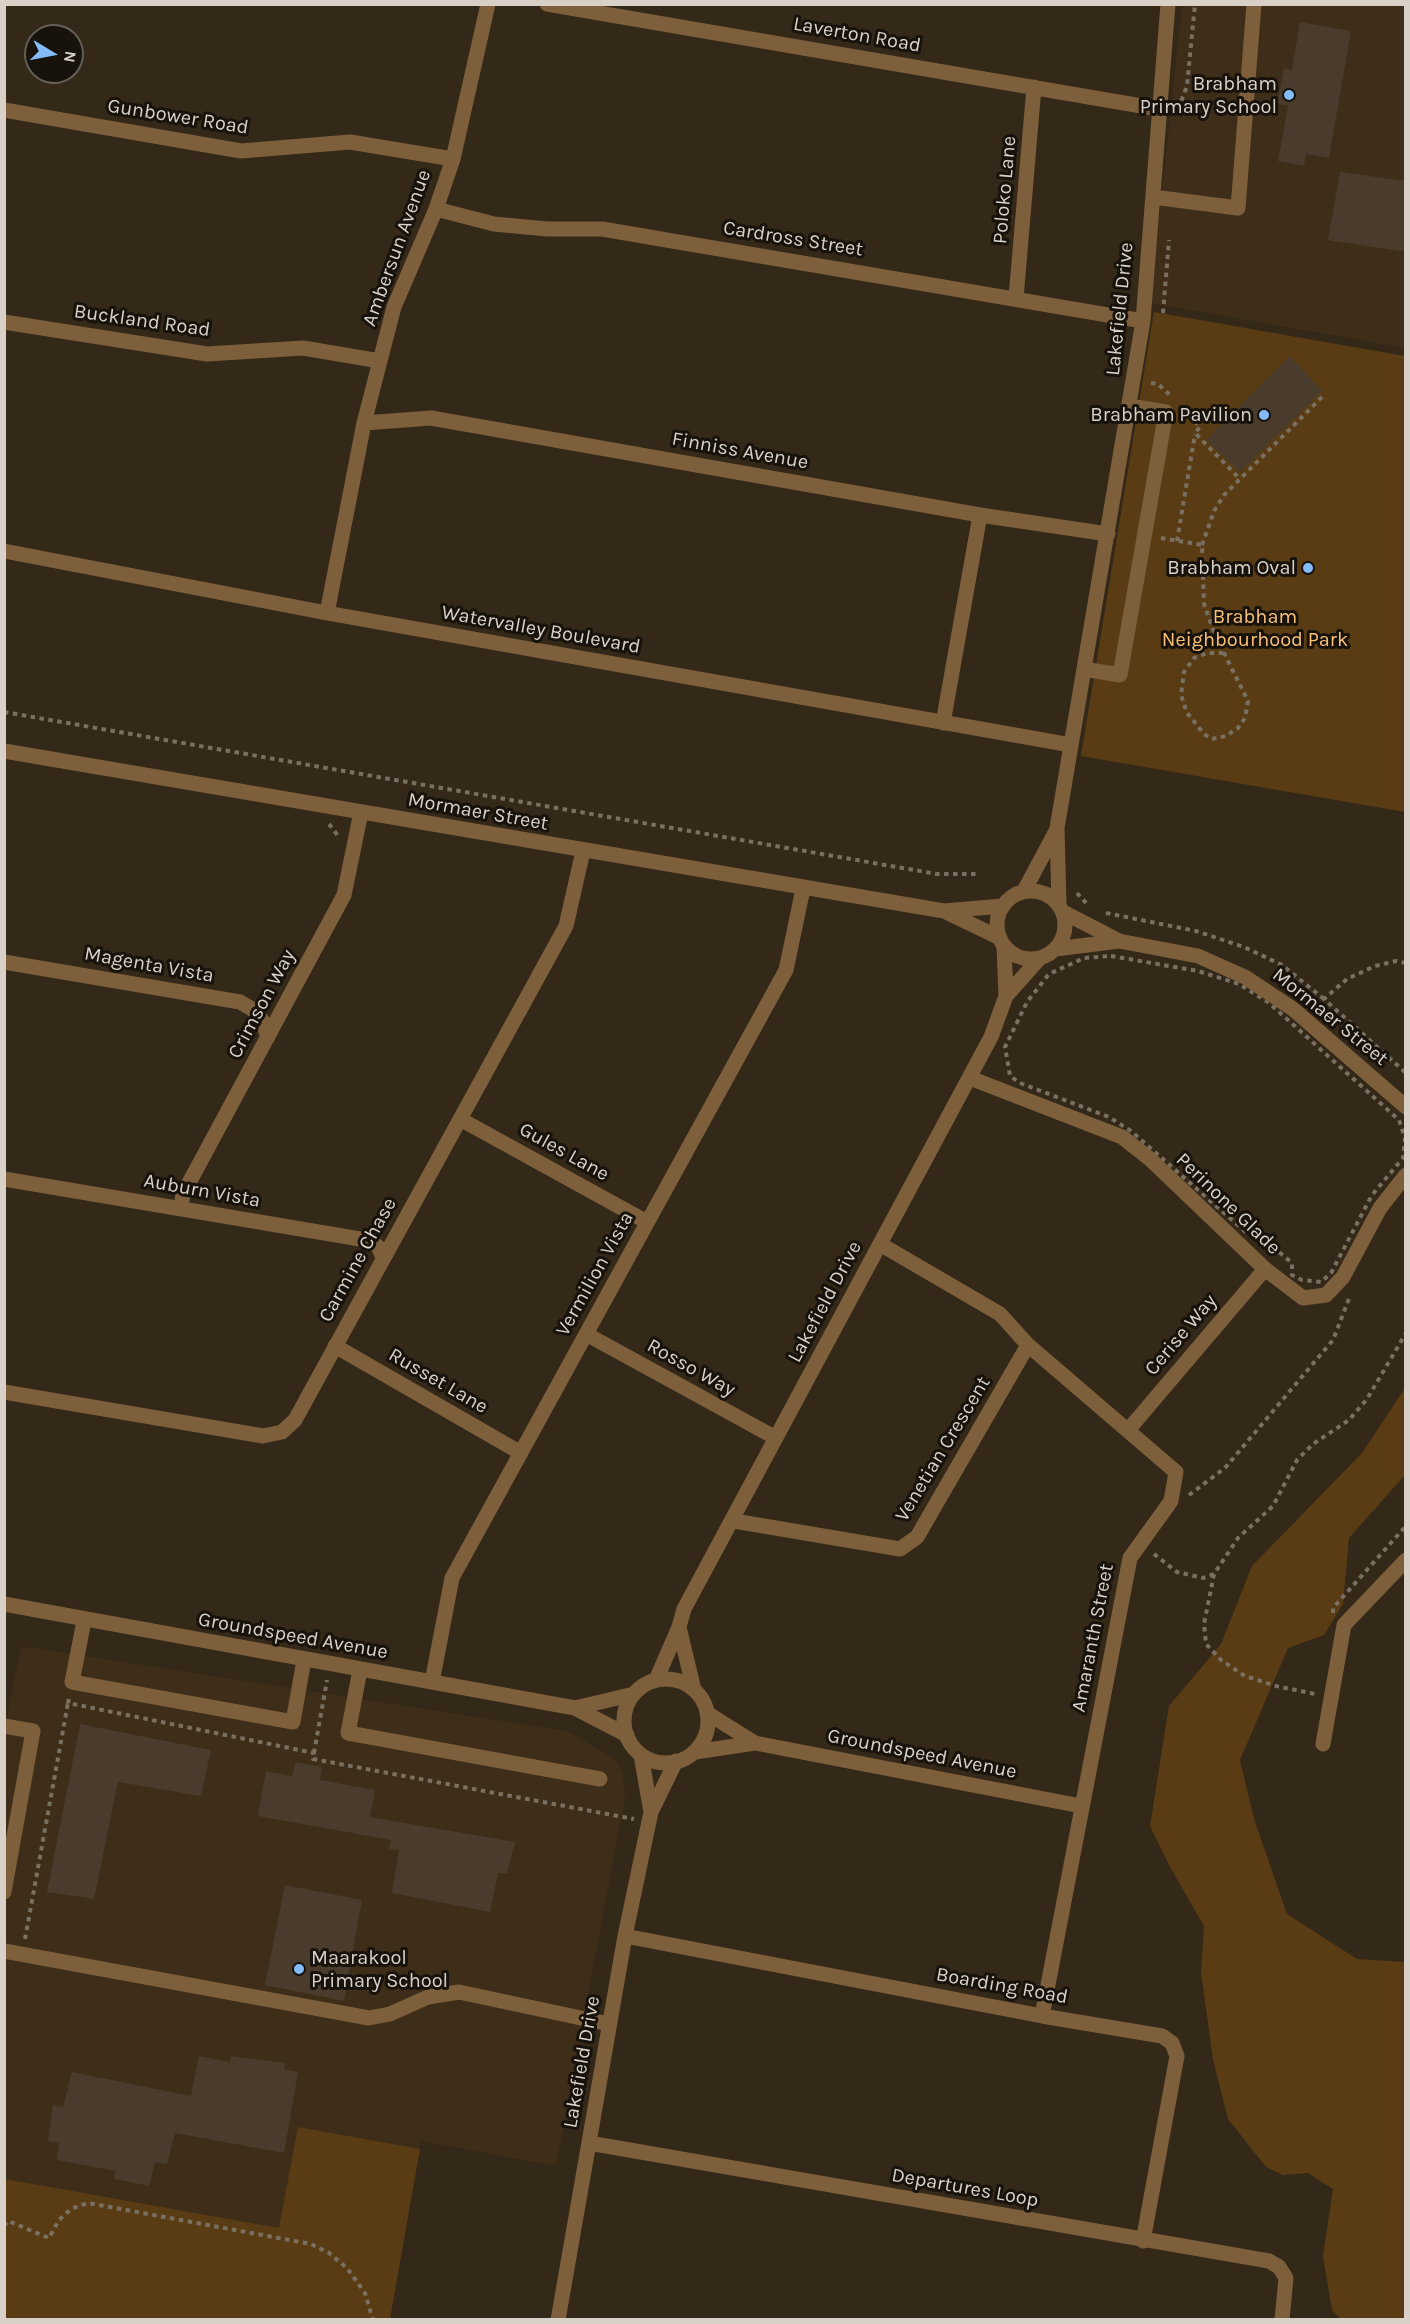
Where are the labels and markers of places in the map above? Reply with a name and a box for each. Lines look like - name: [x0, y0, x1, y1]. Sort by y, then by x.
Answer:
- place label: Brabham Primary School: [1140, 72, 1277, 119]
- marker: Brabham Primary School: [1282, 88, 1296, 102]
- place label: Brabham Pavilion: [1090, 403, 1252, 427]
- marker: Brabham Pavilion: [1257, 408, 1271, 422]
- place label: Brabham Oval: [1167, 556, 1296, 580]
- marker: Brabham Oval: [1301, 561, 1315, 575]
- place label: Maarakool Primary School: [311, 1946, 448, 1993]
- marker: Maarakool Primary School: [292, 1962, 306, 1976]

